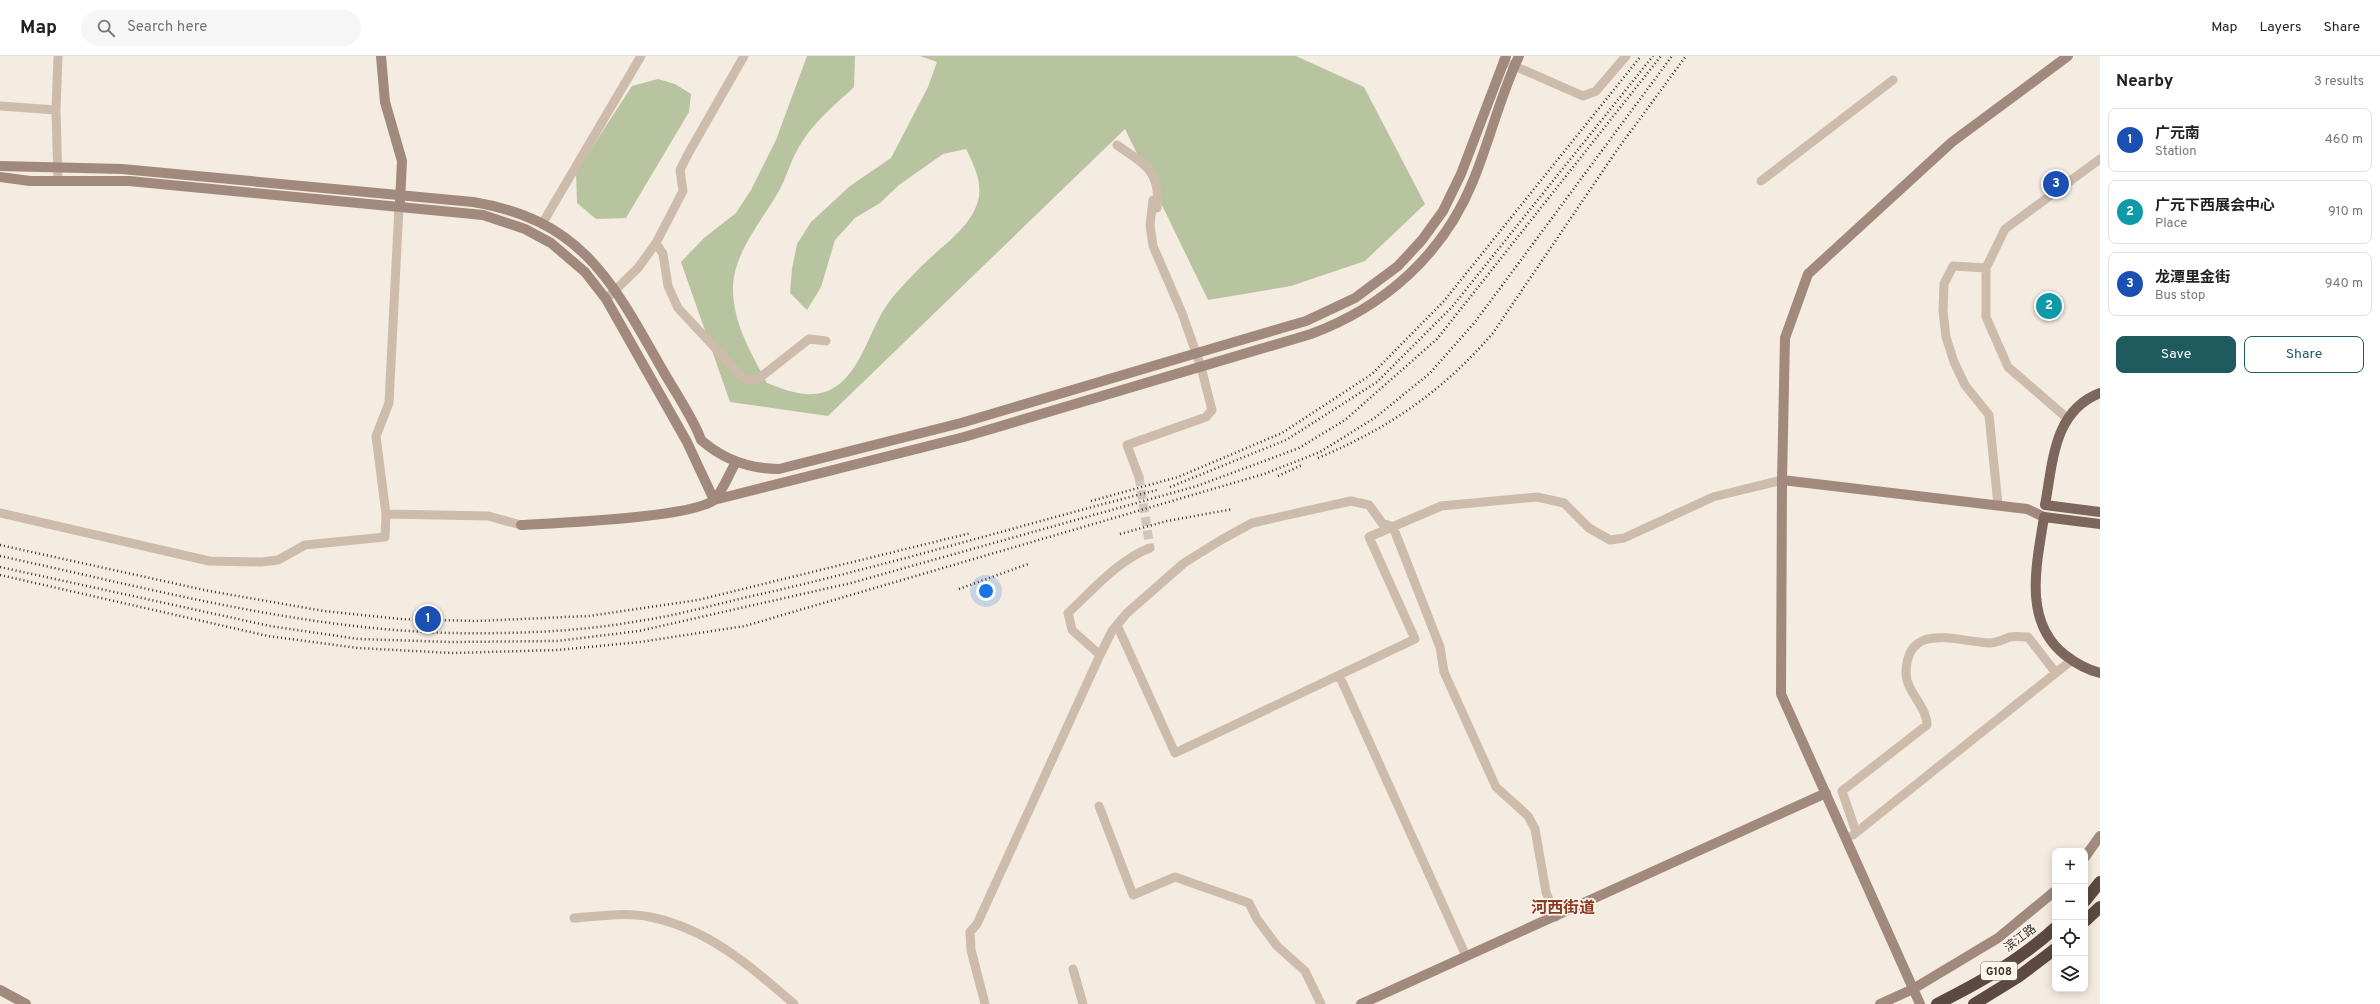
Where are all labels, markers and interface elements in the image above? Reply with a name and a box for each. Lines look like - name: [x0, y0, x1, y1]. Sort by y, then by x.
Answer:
- search box: [81, 10, 361, 46]
- text: Map: [20, 16, 57, 40]
- icon: search: [95, 17, 117, 39]
- text: Search here: [127, 18, 207, 37]
- text: Map: [2211, 19, 2237, 36]
- text: Layers: [2259, 19, 2301, 36]
- text: Share: [2323, 19, 2360, 36]
- text: Nearby: [2116, 71, 2173, 93]
- text: 3 results: [2314, 74, 2364, 90]
- text: 广元南: [2155, 125, 2200, 144]
- text: 1: [2127, 132, 2133, 148]
- text: 460 m: [2325, 132, 2363, 148]
- text: Station: [2155, 144, 2197, 160]
- pin: 3: [2043, 169, 2069, 199]
- text: 广元下西展会中心: [2155, 197, 2275, 216]
- text: 2: [2126, 204, 2134, 220]
- text: 910 m: [2328, 204, 2363, 220]
- text: Place: [2155, 216, 2187, 232]
- text: 龙潭里金街: [2155, 269, 2230, 288]
- text: 3: [2126, 276, 2134, 292]
- text: 940 m: [2325, 276, 2363, 292]
- text: Bus stop: [2155, 288, 2205, 304]
- pin: 2: [2036, 291, 2062, 321]
- button: Save: [2116, 336, 2236, 373]
- button: Share: [2244, 336, 2364, 373]
- your location: [976, 581, 996, 601]
- pin: 1: [415, 604, 441, 634]
- map controls: [2052, 848, 2088, 992]
- button: +: [2052, 848, 2088, 884]
- button: −: [2052, 884, 2088, 920]
- district label: 河西街道: [1531, 899, 1595, 919]
- button: locate: [2052, 920, 2088, 956]
- street label: 滨江路: [2001, 922, 2040, 956]
- button: layers: [2052, 956, 2088, 992]
- road number: G108: [1981, 962, 2017, 980]

